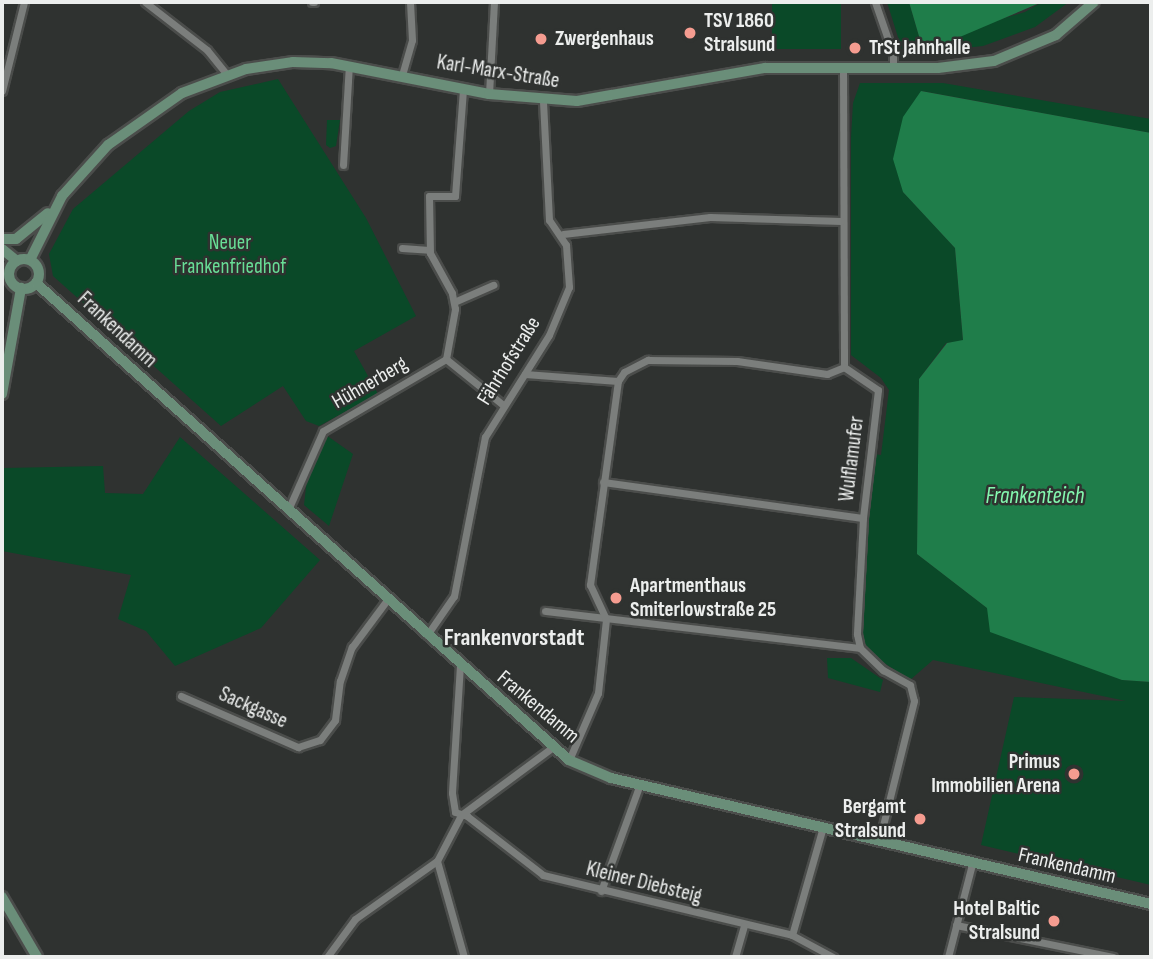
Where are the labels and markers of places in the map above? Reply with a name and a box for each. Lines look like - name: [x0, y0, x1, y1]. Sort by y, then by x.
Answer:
- place label: TSV 1860 Stralsund: [704, 8, 775, 58]
- marker: TSV 1860 Stralsund: [682, 25, 698, 41]
- place label: Zwergenhaus: [555, 26, 654, 52]
- marker: Zwergenhaus: [533, 31, 549, 47]
- place label: TrSt Jahnhalle: [869, 35, 971, 61]
- marker: TrSt Jahnhalle: [847, 40, 863, 56]
- place label: Apartmenthaus Smiterlowstraße 25: [630, 573, 776, 623]
- marker: Apartmenthaus Smiterlowstraße 25: [608, 590, 624, 606]
- place label: Primus Immobilien Arena: [931, 749, 1060, 799]
- marker: Primus Immobilien Arena: [1066, 766, 1082, 782]
- place label: Bergamt Stralsund: [835, 794, 906, 844]
- marker: Bergamt Stralsund: [912, 811, 928, 827]
- place label: Hotel Baltic Stralsund: [953, 896, 1040, 946]
- marker: Hotel Baltic Stralsund: [1046, 913, 1062, 929]

